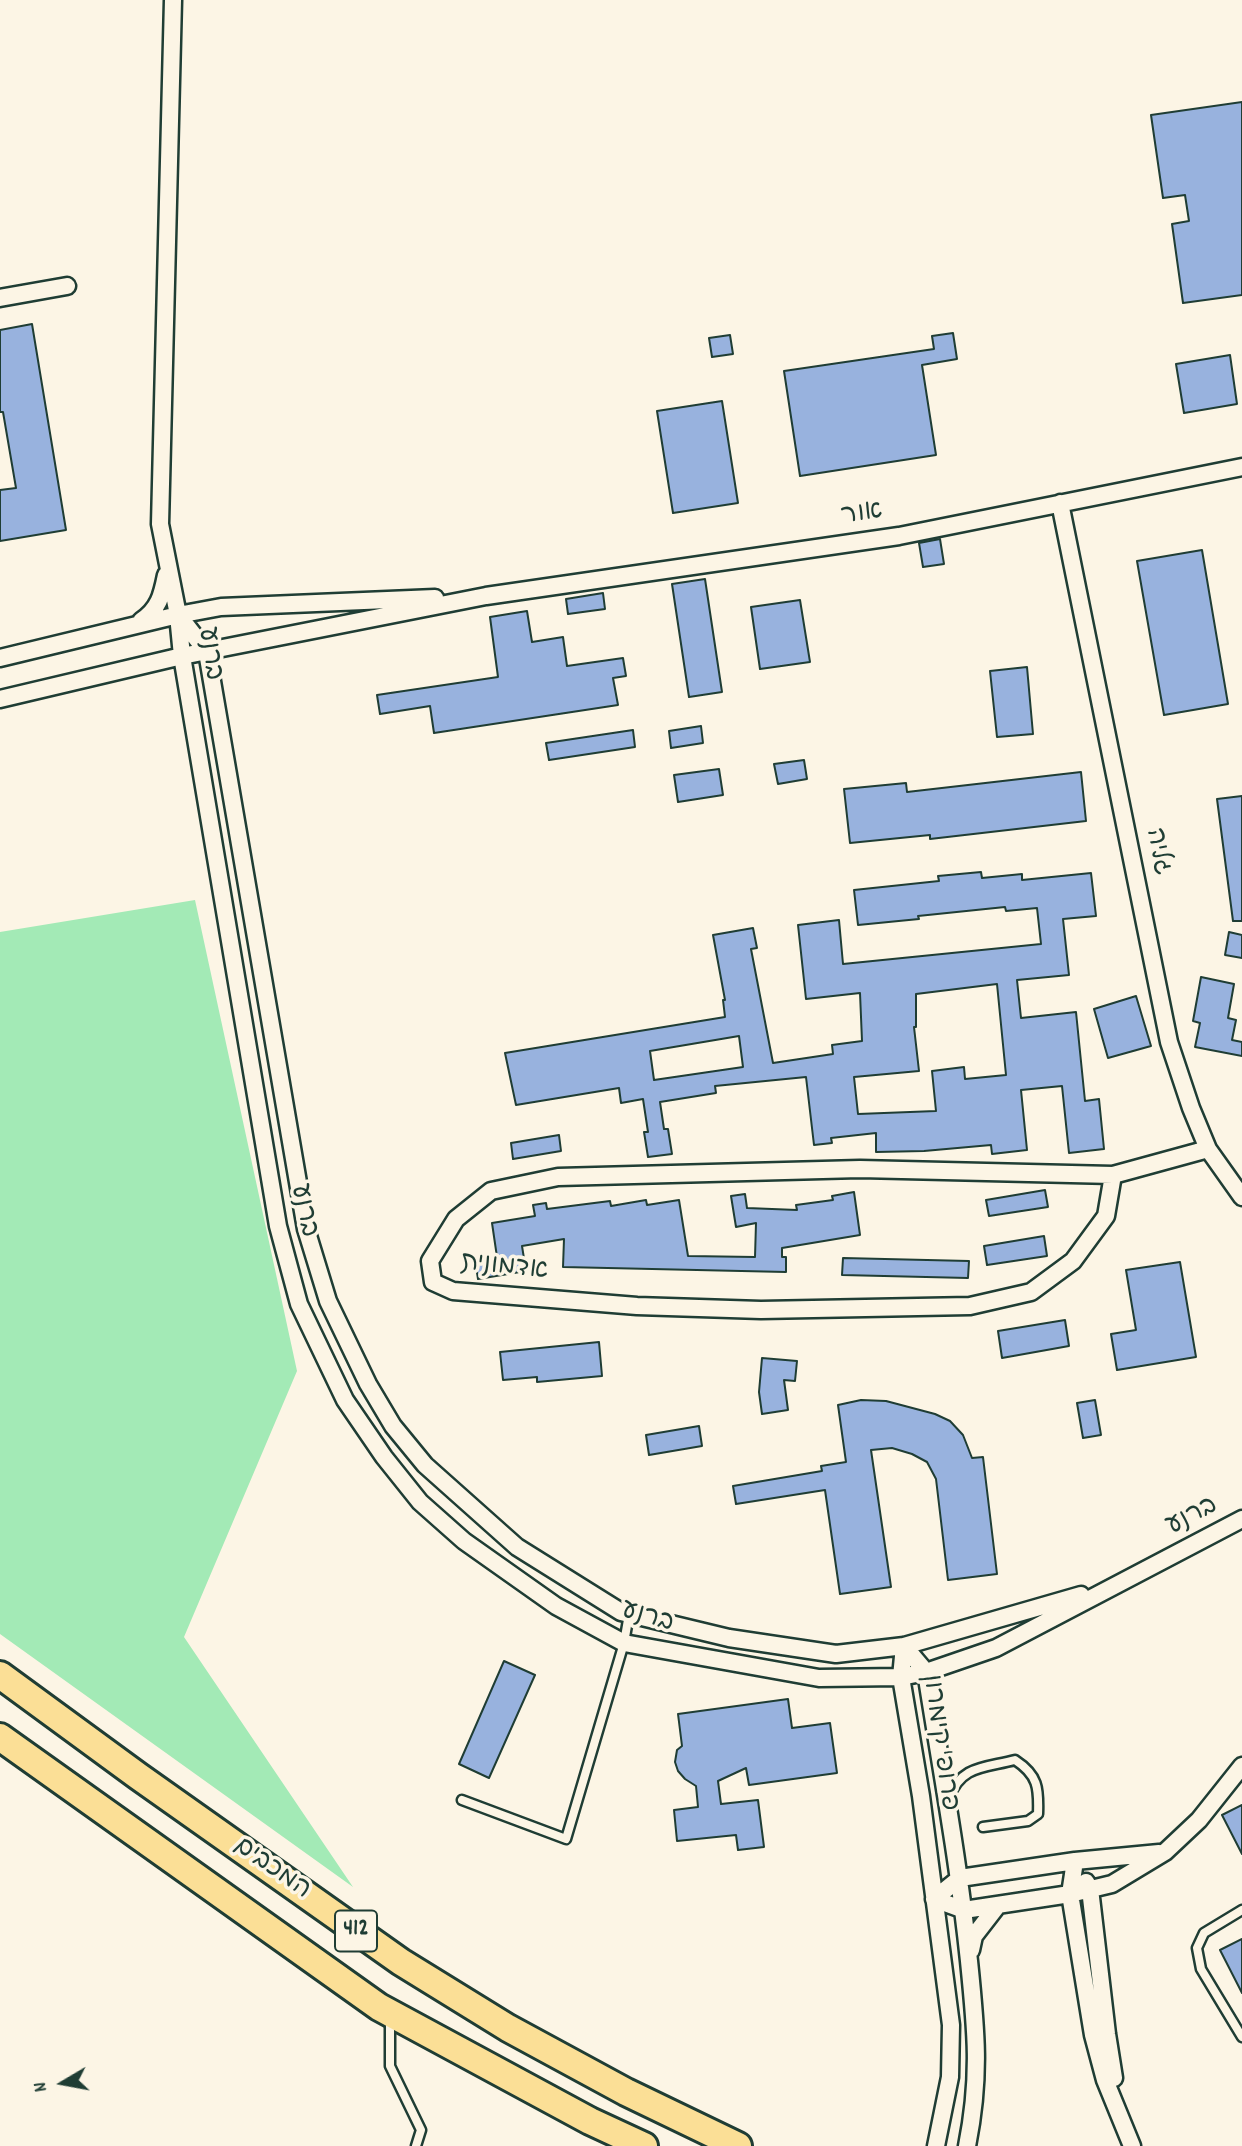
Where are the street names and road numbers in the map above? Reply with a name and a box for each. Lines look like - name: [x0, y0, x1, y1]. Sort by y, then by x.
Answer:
- street label: אור: [839, 498, 885, 534]
- street label: ברנע: [189, 626, 227, 682]
- street label: גליה: [1136, 826, 1176, 878]
- street label: ברנע: [281, 1182, 323, 1240]
- street label: אדמונית: [459, 1249, 549, 1289]
- street label: ברנע: [1162, 1492, 1224, 1544]
- street label: ברנע: [617, 1597, 677, 1641]
- street label: פרופ' קימרון: [913, 1673, 963, 1813]
- street label: המכבים: [226, 1832, 316, 1908]
- road number: 412: [335, 1910, 377, 1952]

